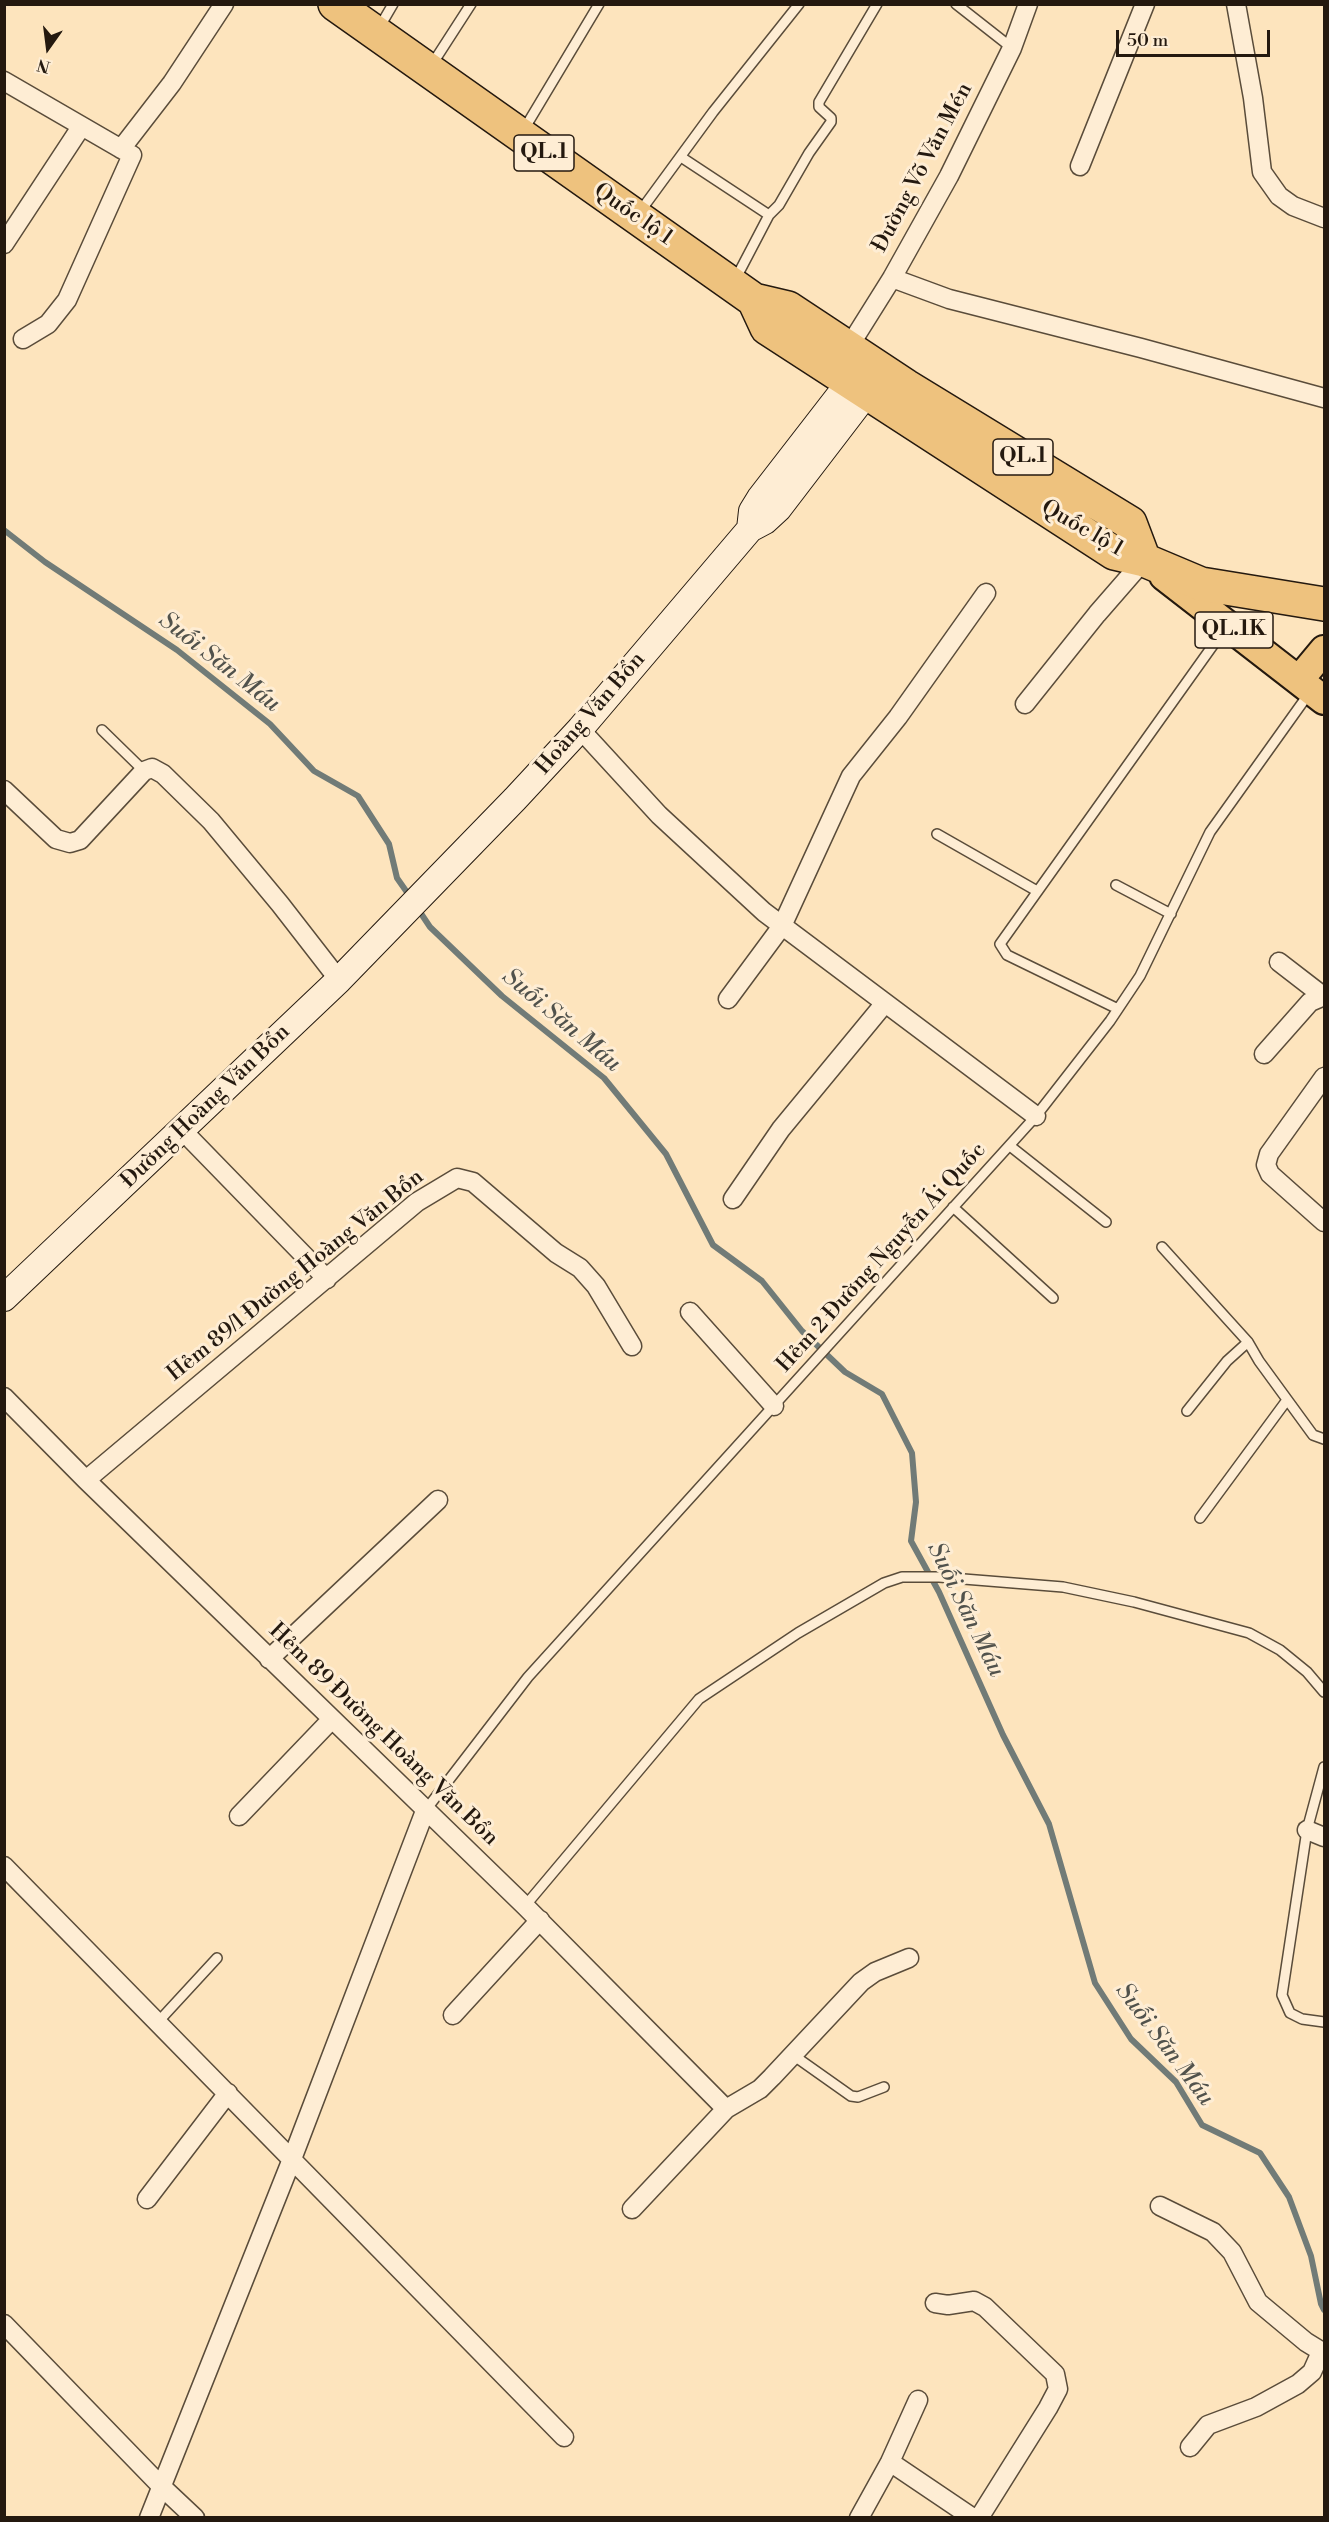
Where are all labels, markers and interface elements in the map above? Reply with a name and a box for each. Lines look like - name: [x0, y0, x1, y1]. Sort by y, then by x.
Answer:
- north arrow: [18, 18, 78, 78]
- scale bar: [1119, 18, 1274, 56]
- text: 50 m: [1127, 29, 1168, 52]
- text: N: [35, 54, 52, 77]
- street label: Đường Võ Văn Mén: [867, 79, 979, 257]
- road number: QL.1: [514, 135, 574, 171]
- street label: Quốc lộ 1: [588, 178, 678, 252]
- road number: QL.1: [993, 439, 1053, 475]
- street label: Quốc lộ 1: [1036, 495, 1128, 563]
- water label: Suối Săn Máu: [153, 607, 285, 719]
- road number: QL.1K: [1195, 612, 1273, 648]
- street label: Hoàng Văn Bổn: [531, 647, 651, 781]
- water label: Suối Săn Máu: [496, 963, 626, 1079]
- street label: Đường Hoàng Văn Bổn: [116, 1019, 296, 1195]
- street label: Hẻm 2 Đường Nguyễn Ái Quốc: [772, 1138, 992, 1378]
- street label: Hẻm 89/1 Đường Hoàng Văn Bổn: [162, 1164, 430, 1388]
- water label: Suối Săn Máu: [920, 1538, 1010, 1682]
- street label: Hẻm 89 Đường Hoàng Văn Bổn: [263, 1618, 503, 1852]
- water label: Suối Săn Máu: [1109, 1978, 1219, 2112]

